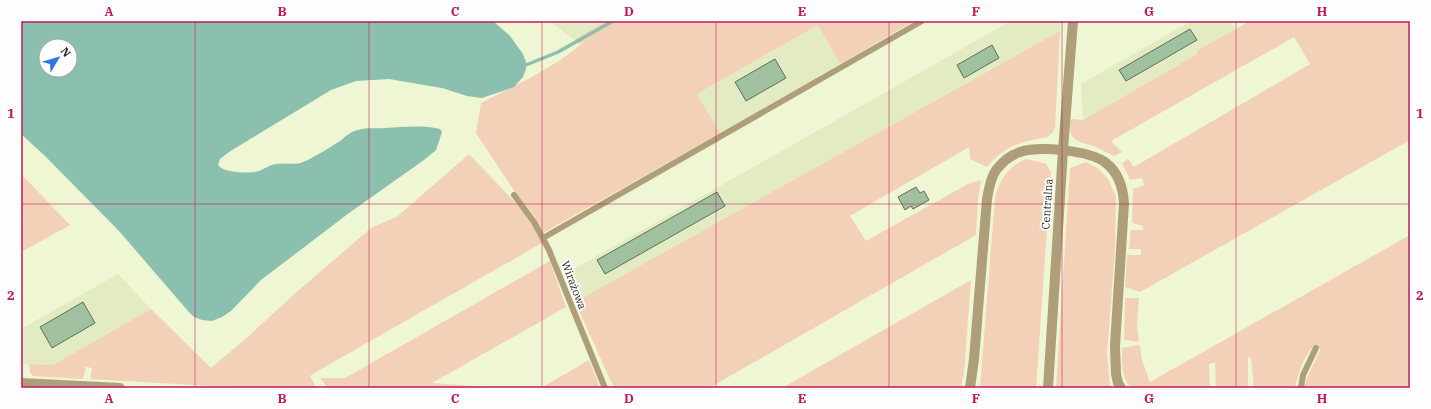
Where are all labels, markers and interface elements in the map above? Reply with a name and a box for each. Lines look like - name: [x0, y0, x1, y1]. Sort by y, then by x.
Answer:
- text: A: [104, 3, 114, 20]
- text: B: [277, 3, 287, 20]
- text: C: [451, 3, 460, 20]
- text: D: [624, 3, 634, 20]
- text: E: [798, 3, 806, 20]
- text: F: [972, 3, 980, 20]
- text: G: [1144, 3, 1154, 20]
- text: H: [1317, 3, 1328, 20]
- north arrow: [38, 38, 78, 78]
- text: N: [58, 44, 74, 60]
- text: 1: [7, 105, 15, 122]
- text: 1: [1416, 105, 1424, 122]
- street label: Centralna: [1038, 178, 1056, 230]
- street label: Wirażowa: [558, 259, 590, 311]
- text: 2: [7, 287, 15, 304]
- text: 2: [1416, 287, 1424, 304]
- text: A: [104, 390, 114, 407]
- text: B: [277, 390, 287, 407]
- text: C: [451, 390, 460, 407]
- text: D: [624, 390, 634, 407]
- text: E: [798, 390, 806, 407]
- text: F: [972, 390, 980, 407]
- text: G: [1144, 390, 1154, 407]
- text: H: [1317, 390, 1328, 407]

